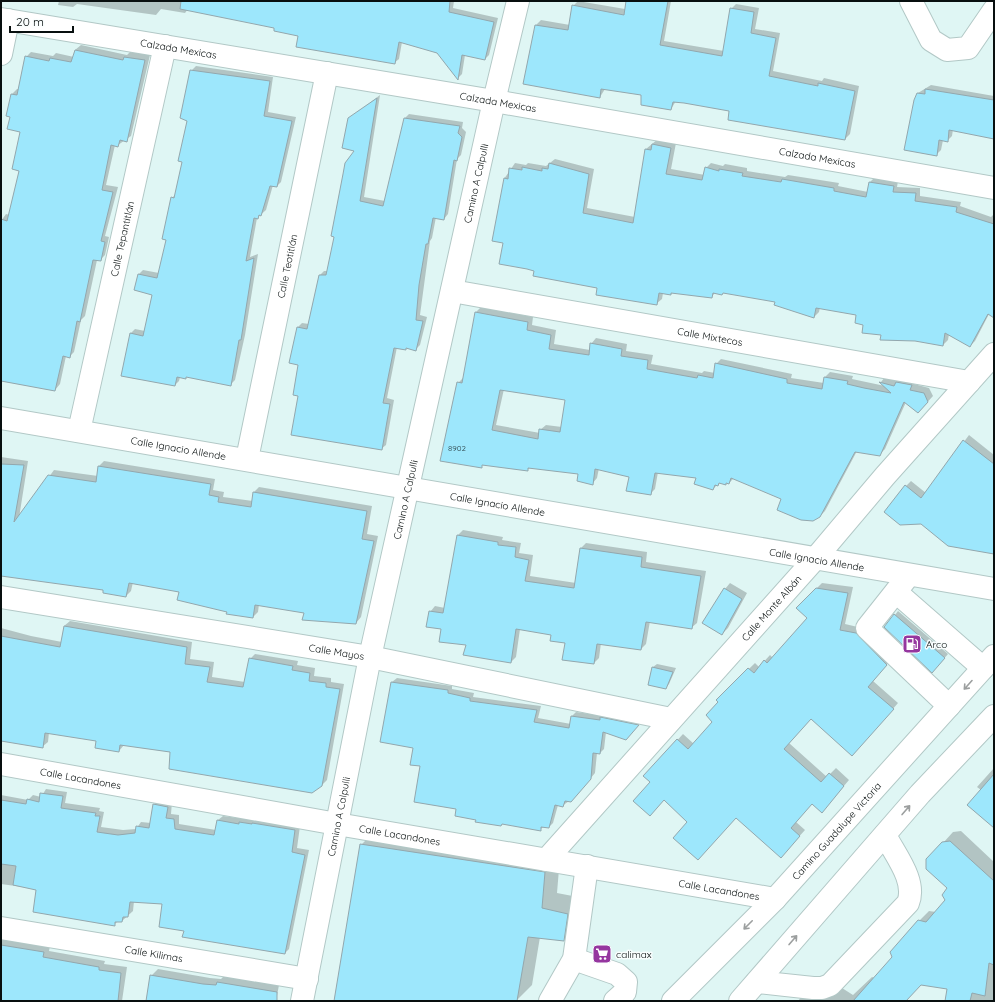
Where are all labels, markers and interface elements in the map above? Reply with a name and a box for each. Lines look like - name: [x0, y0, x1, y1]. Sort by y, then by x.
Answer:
- scale bar: [10, 8, 73, 34]
- text: 20 m: [16, 14, 44, 29]
- street label: Calzada Mexicas: [139, 36, 218, 62]
- street label: Calzada Mexicas: [459, 89, 538, 115]
- street label: Camino A Calpulli: [461, 142, 491, 224]
- street label: Calzada Mexicas: [778, 145, 857, 171]
- street label: Calle Tepantitlán: [108, 200, 137, 278]
- street label: Calle Teotitlán: [274, 233, 300, 299]
- street label: Calle Mixtecos: [676, 325, 744, 349]
- street label: Calle Ignacio Allende: [130, 434, 227, 463]
- house number: 8902: [448, 443, 467, 453]
- street label: Camino A Calpulli: [390, 459, 421, 541]
- street label: Calle Ignacio Allende: [449, 490, 546, 519]
- street label: Calle Ignacio Allende: [768, 545, 866, 574]
- street label: Calle Monte Albán: [739, 573, 804, 644]
- fuel station icon: Arco: [901, 633, 923, 655]
- place label: Arco: [926, 638, 947, 651]
- street label: Calle Mayos: [308, 641, 366, 663]
- one-way arrow: [963, 680, 973, 690]
- street label: Calle Lacandones: [39, 765, 123, 792]
- street label: Camino A Calpulli: [325, 776, 353, 858]
- street label: Camino Guadalupe Victoria: [789, 780, 884, 883]
- one-way arrow: [901, 805, 911, 815]
- street label: Calle Lacandones: [358, 822, 442, 849]
- street label: Calle Lacandones: [677, 877, 761, 903]
- one-way arrow: [743, 920, 753, 930]
- one-way arrow: [789, 935, 798, 945]
- street label: Calle Kilimas: [124, 943, 184, 965]
- supermarket icon: calimax: [591, 943, 613, 965]
- place label: calimax: [616, 948, 652, 961]

